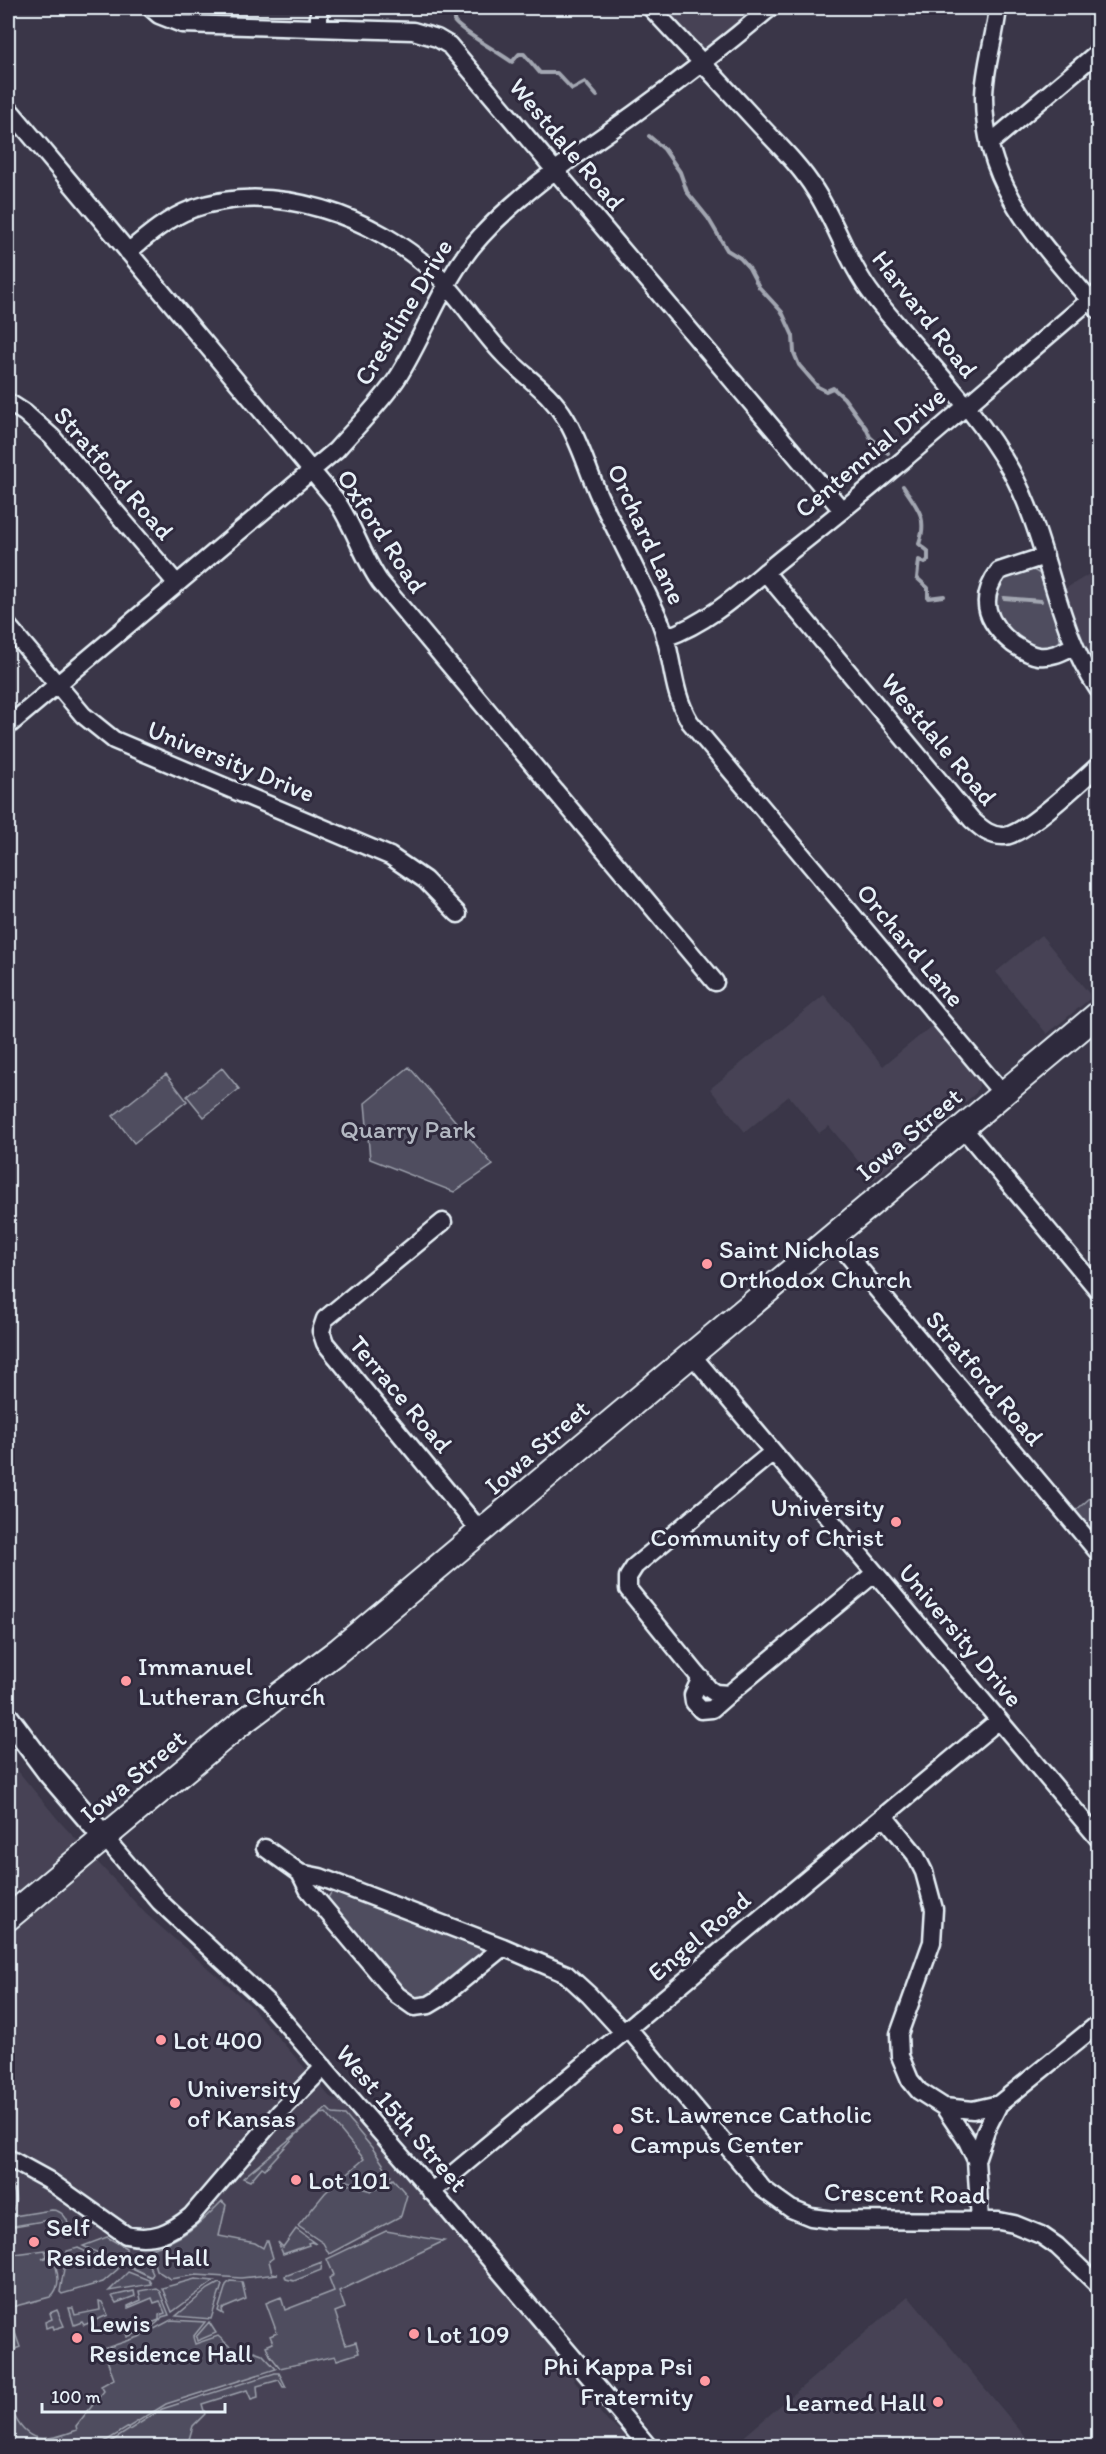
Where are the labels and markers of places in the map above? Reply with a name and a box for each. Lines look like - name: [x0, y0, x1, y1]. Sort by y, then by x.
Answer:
- place label: Saint Nicholas Orthodox Church: [719, 1233, 912, 1295]
- marker: Saint Nicholas Orthodox Church: [700, 1257, 714, 1271]
- place label: University Community of Christ: [650, 1491, 884, 1553]
- marker: University Community of Christ: [889, 1515, 903, 1529]
- place label: Immanuel Lutheran Church: [138, 1650, 325, 1712]
- marker: Immanuel Lutheran Church: [119, 1674, 133, 1688]
- place label: Lot 400: [173, 2024, 263, 2056]
- marker: Lot 400: [154, 2033, 168, 2047]
- place label: University of Kansas: [187, 2072, 301, 2134]
- marker: University of Kansas: [168, 2096, 182, 2110]
- place label: St. Lawrence Catholic Campus Center: [630, 2098, 872, 2160]
- marker: St. Lawrence Catholic Campus Center: [611, 2122, 625, 2136]
- place label: Lot 101: [308, 2164, 390, 2196]
- marker: Lot 101: [289, 2173, 303, 2187]
- place label: Self Residence Hall: [46, 2211, 209, 2273]
- marker: Self Residence Hall: [27, 2235, 41, 2249]
- place label: Lewis Residence Hall: [89, 2307, 252, 2369]
- place label: Lot 109: [426, 2318, 510, 2350]
- marker: Lot 109: [407, 2327, 421, 2341]
- marker: Lewis Residence Hall: [70, 2331, 84, 2345]
- place label: Phi Kappa Psi Fraternity: [543, 2350, 693, 2412]
- marker: Phi Kappa Psi Fraternity: [698, 2374, 712, 2388]
- place label: Learned Hall: [785, 2386, 926, 2418]
- marker: Learned Hall: [931, 2395, 945, 2409]

